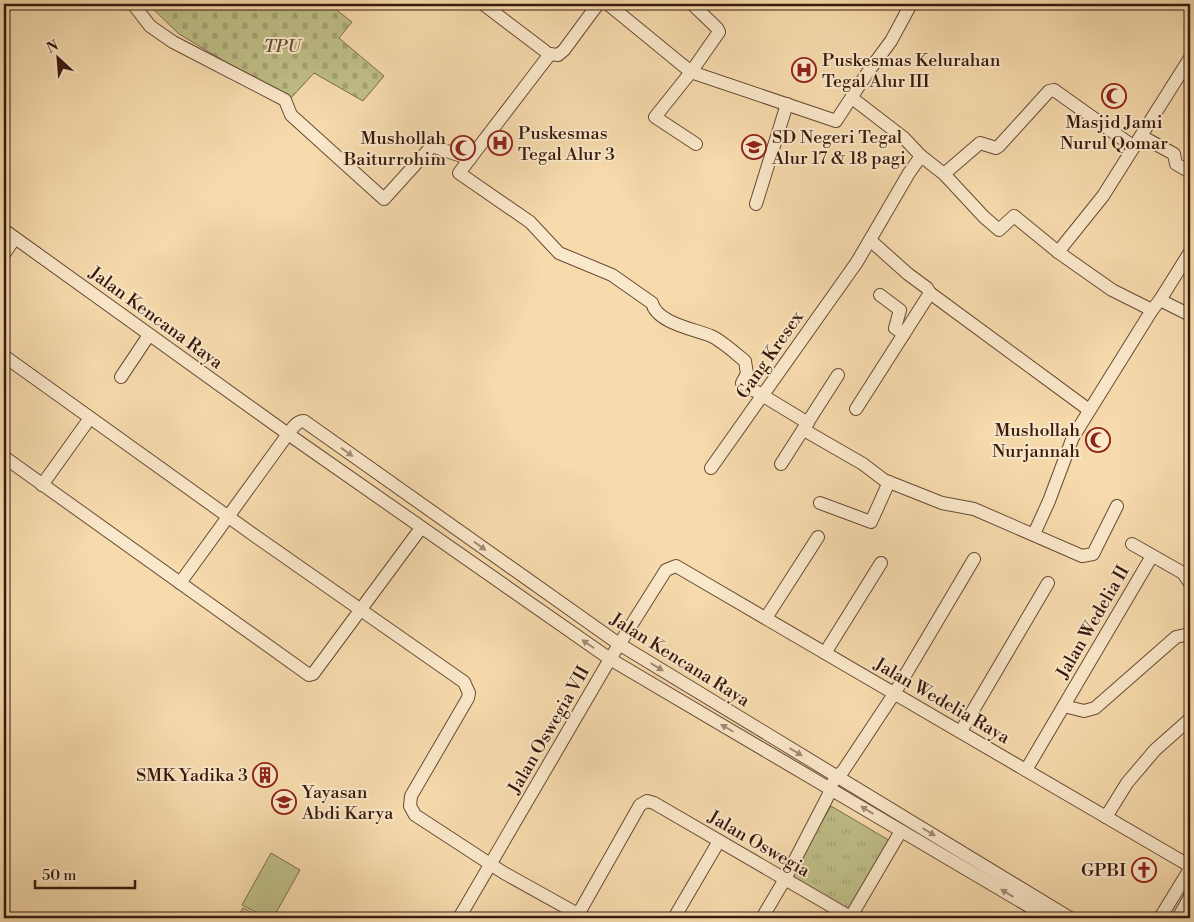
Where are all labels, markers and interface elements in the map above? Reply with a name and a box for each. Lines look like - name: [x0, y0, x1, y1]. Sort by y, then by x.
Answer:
- north arrow: [32, 32, 82, 82]
- park label: TPU: [263, 35, 303, 58]
- text: N: [44, 37, 62, 58]
- place label: Puskesmas Kelurahan Tegal Alur III: [822, 49, 1001, 93]
- hospital icon: Puskesmas Kelurahan Tegal Alur III: [791, 57, 817, 83]
- mosque icon: Masjid Jami Nurul Qomar: [1101, 83, 1127, 109]
- place label: Masjid Jami Nurul Qomar: [1060, 111, 1168, 155]
- place label: Puskesmas Tegal Alur 3: [518, 122, 615, 166]
- place label: SD Negeri Tegal Alur 17 & 18 pagi: [771, 126, 906, 170]
- place label: Mushollah Baiturrohim: [343, 127, 446, 171]
- hospital icon: Puskesmas Tegal Alur 3: [487, 130, 513, 156]
- school or university icon: SD Negeri Tegal Alur 17 & 18 pagi: [741, 134, 767, 160]
- mosque icon: Mushollah Baiturrohim: [450, 135, 476, 161]
- street label: Jalan Kencana Raya: [84, 261, 228, 375]
- street label: Gang Kresex: [731, 306, 809, 403]
- place label: Mushollah Nurjannah: [992, 419, 1080, 463]
- mosque icon: Mushollah Nurjannah: [1085, 427, 1111, 453]
- one-way arrow: [341, 447, 354, 457]
- one-way arrow: [473, 541, 487, 551]
- street label: Jalan Wedelia II: [1051, 561, 1135, 684]
- street label: Jalan Kencana Raya: [605, 607, 755, 713]
- one-way arrow: [581, 639, 595, 649]
- street label: Jalan Wedelia Raya: [869, 652, 1015, 750]
- street label: Jalan Oswegia VII: [503, 662, 595, 799]
- one-way arrow: [651, 663, 664, 672]
- one-way arrow: [721, 723, 734, 732]
- one-way arrow: [789, 747, 802, 756]
- building icon: SMK Yadika 3: [252, 762, 278, 788]
- place label: SMK Yadika 3: [136, 764, 248, 787]
- place label: Yayasan Abdi Karya: [301, 781, 394, 825]
- school or university icon: Yayasan Abdi Karya: [271, 789, 297, 815]
- street label: Jalan Oswegia: [703, 805, 815, 883]
- one-way arrow: [860, 806, 874, 815]
- one-way arrow: [922, 828, 935, 837]
- scale bar: [35, 857, 135, 889]
- church icon: GPBI: [1131, 857, 1157, 883]
- place label: GPBI: [1081, 859, 1126, 882]
- text: 50 m: [42, 866, 76, 885]
- one-way arrow: [1000, 889, 1013, 898]

